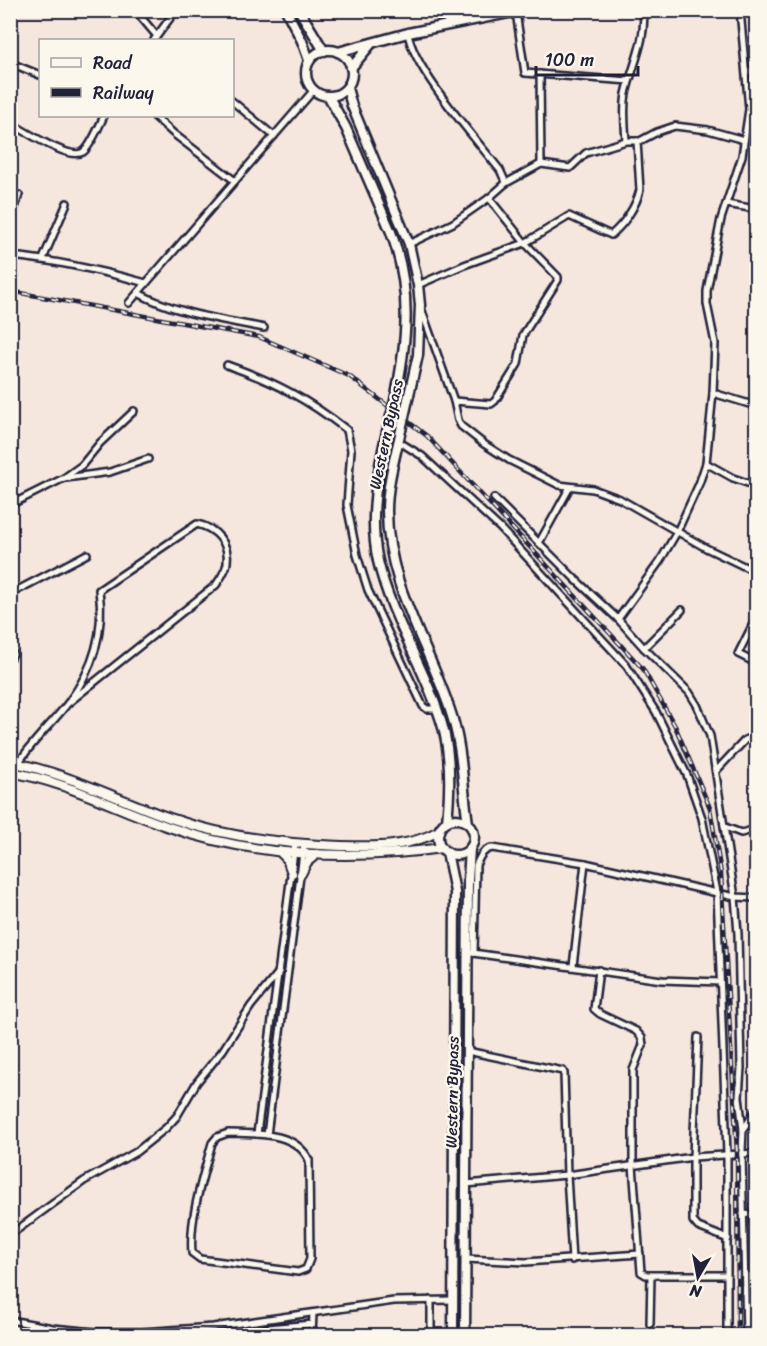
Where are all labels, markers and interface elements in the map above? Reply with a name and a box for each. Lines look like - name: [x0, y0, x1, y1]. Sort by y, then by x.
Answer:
- legend: [39, 39, 234, 117]
- scale bar: [536, 39, 638, 77]
- text: 100 m: [545, 44, 594, 76]
- text: Road: [93, 47, 133, 79]
- text: Railway: [93, 77, 155, 109]
- street label: Western Bypass: [360, 376, 412, 492]
- street label: Western Bypass: [437, 1035, 467, 1148]
- north arrow: [668, 1247, 728, 1307]
- text: N: [687, 1276, 704, 1307]

